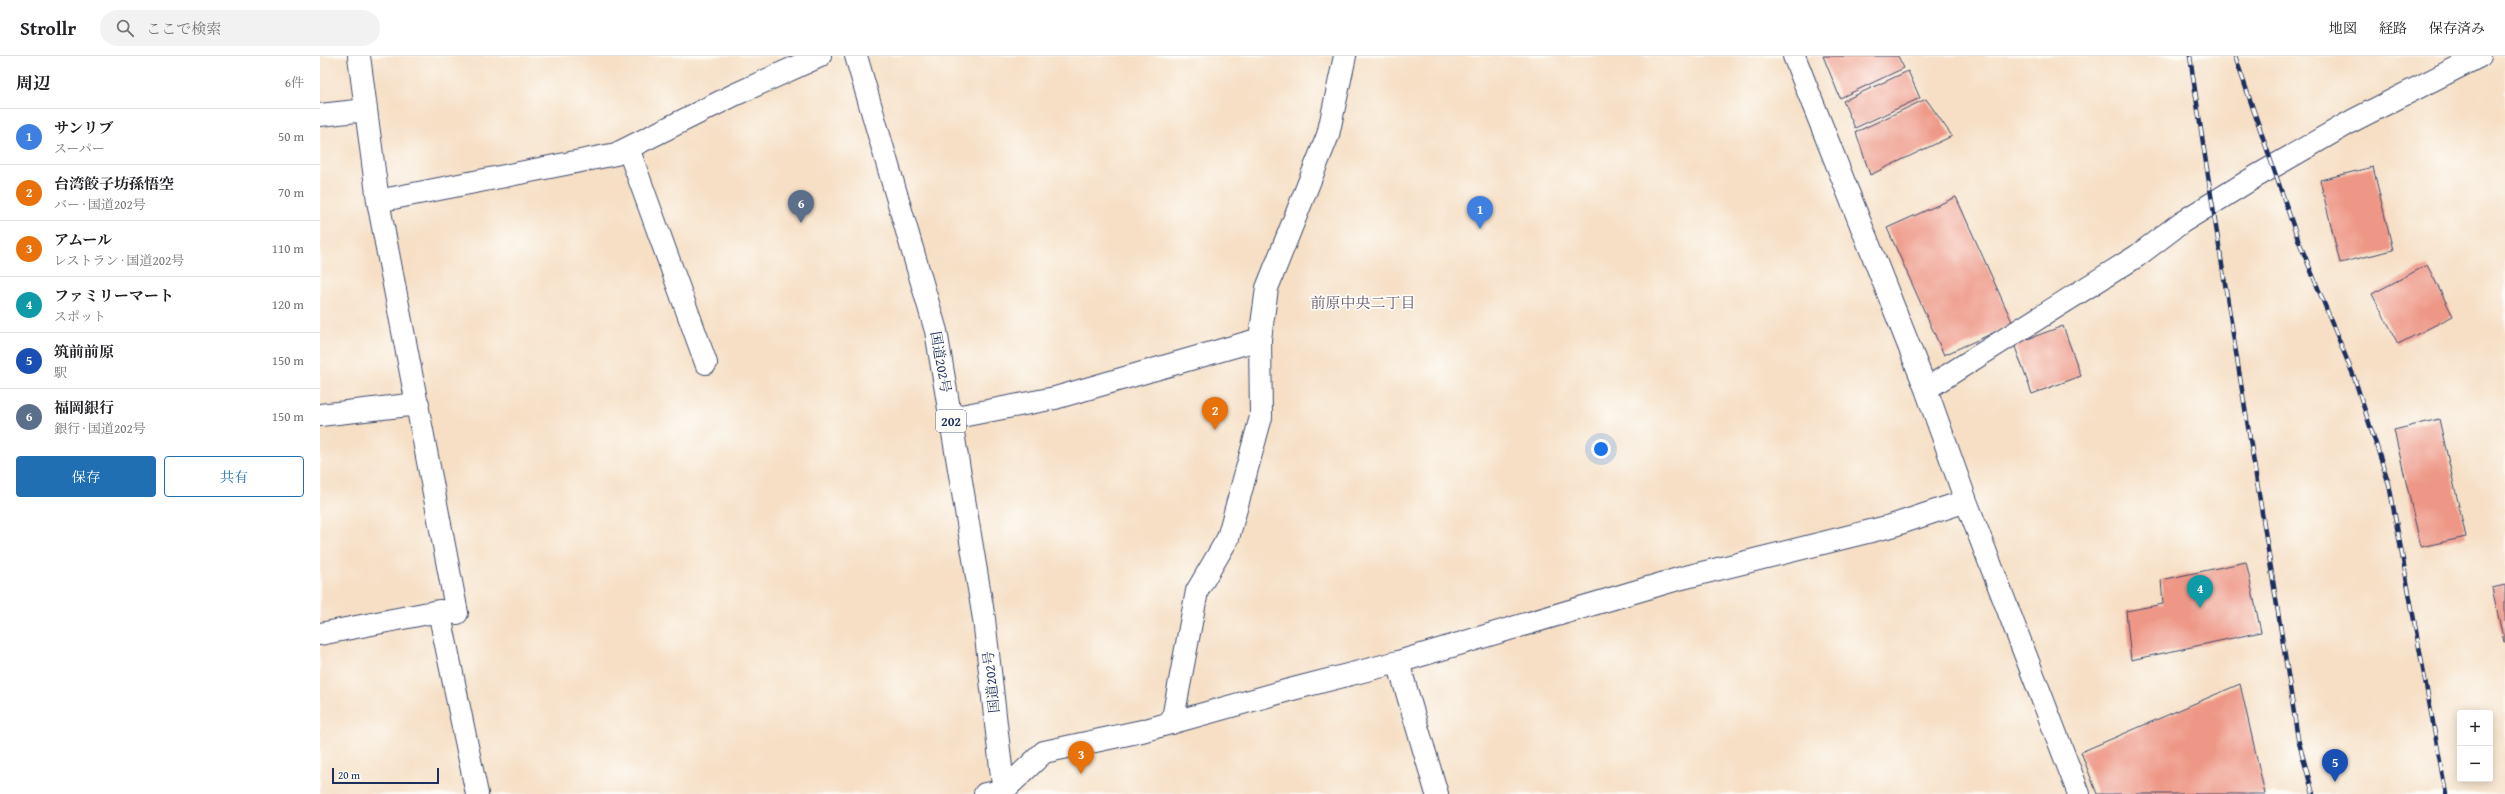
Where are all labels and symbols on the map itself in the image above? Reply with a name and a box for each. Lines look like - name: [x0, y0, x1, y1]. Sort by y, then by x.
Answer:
- pin: 6: [788, 190, 814, 223]
- pin: 1: [1467, 196, 1493, 229]
- district label: 前原中央二丁目: [1310, 292, 1416, 313]
- street label: 国道202号: [926, 330, 956, 394]
- pin: 2: [1202, 397, 1228, 430]
- road number: 202: [936, 410, 966, 432]
- your location: [1591, 439, 1611, 459]
- pin: 4: [2187, 575, 2213, 608]
- street label: 国道202号: [978, 650, 1004, 714]
- pin: 3: [1068, 741, 1094, 774]
- pin: 5: [2322, 749, 2348, 782]
- scale bar: [332, 766, 439, 785]

